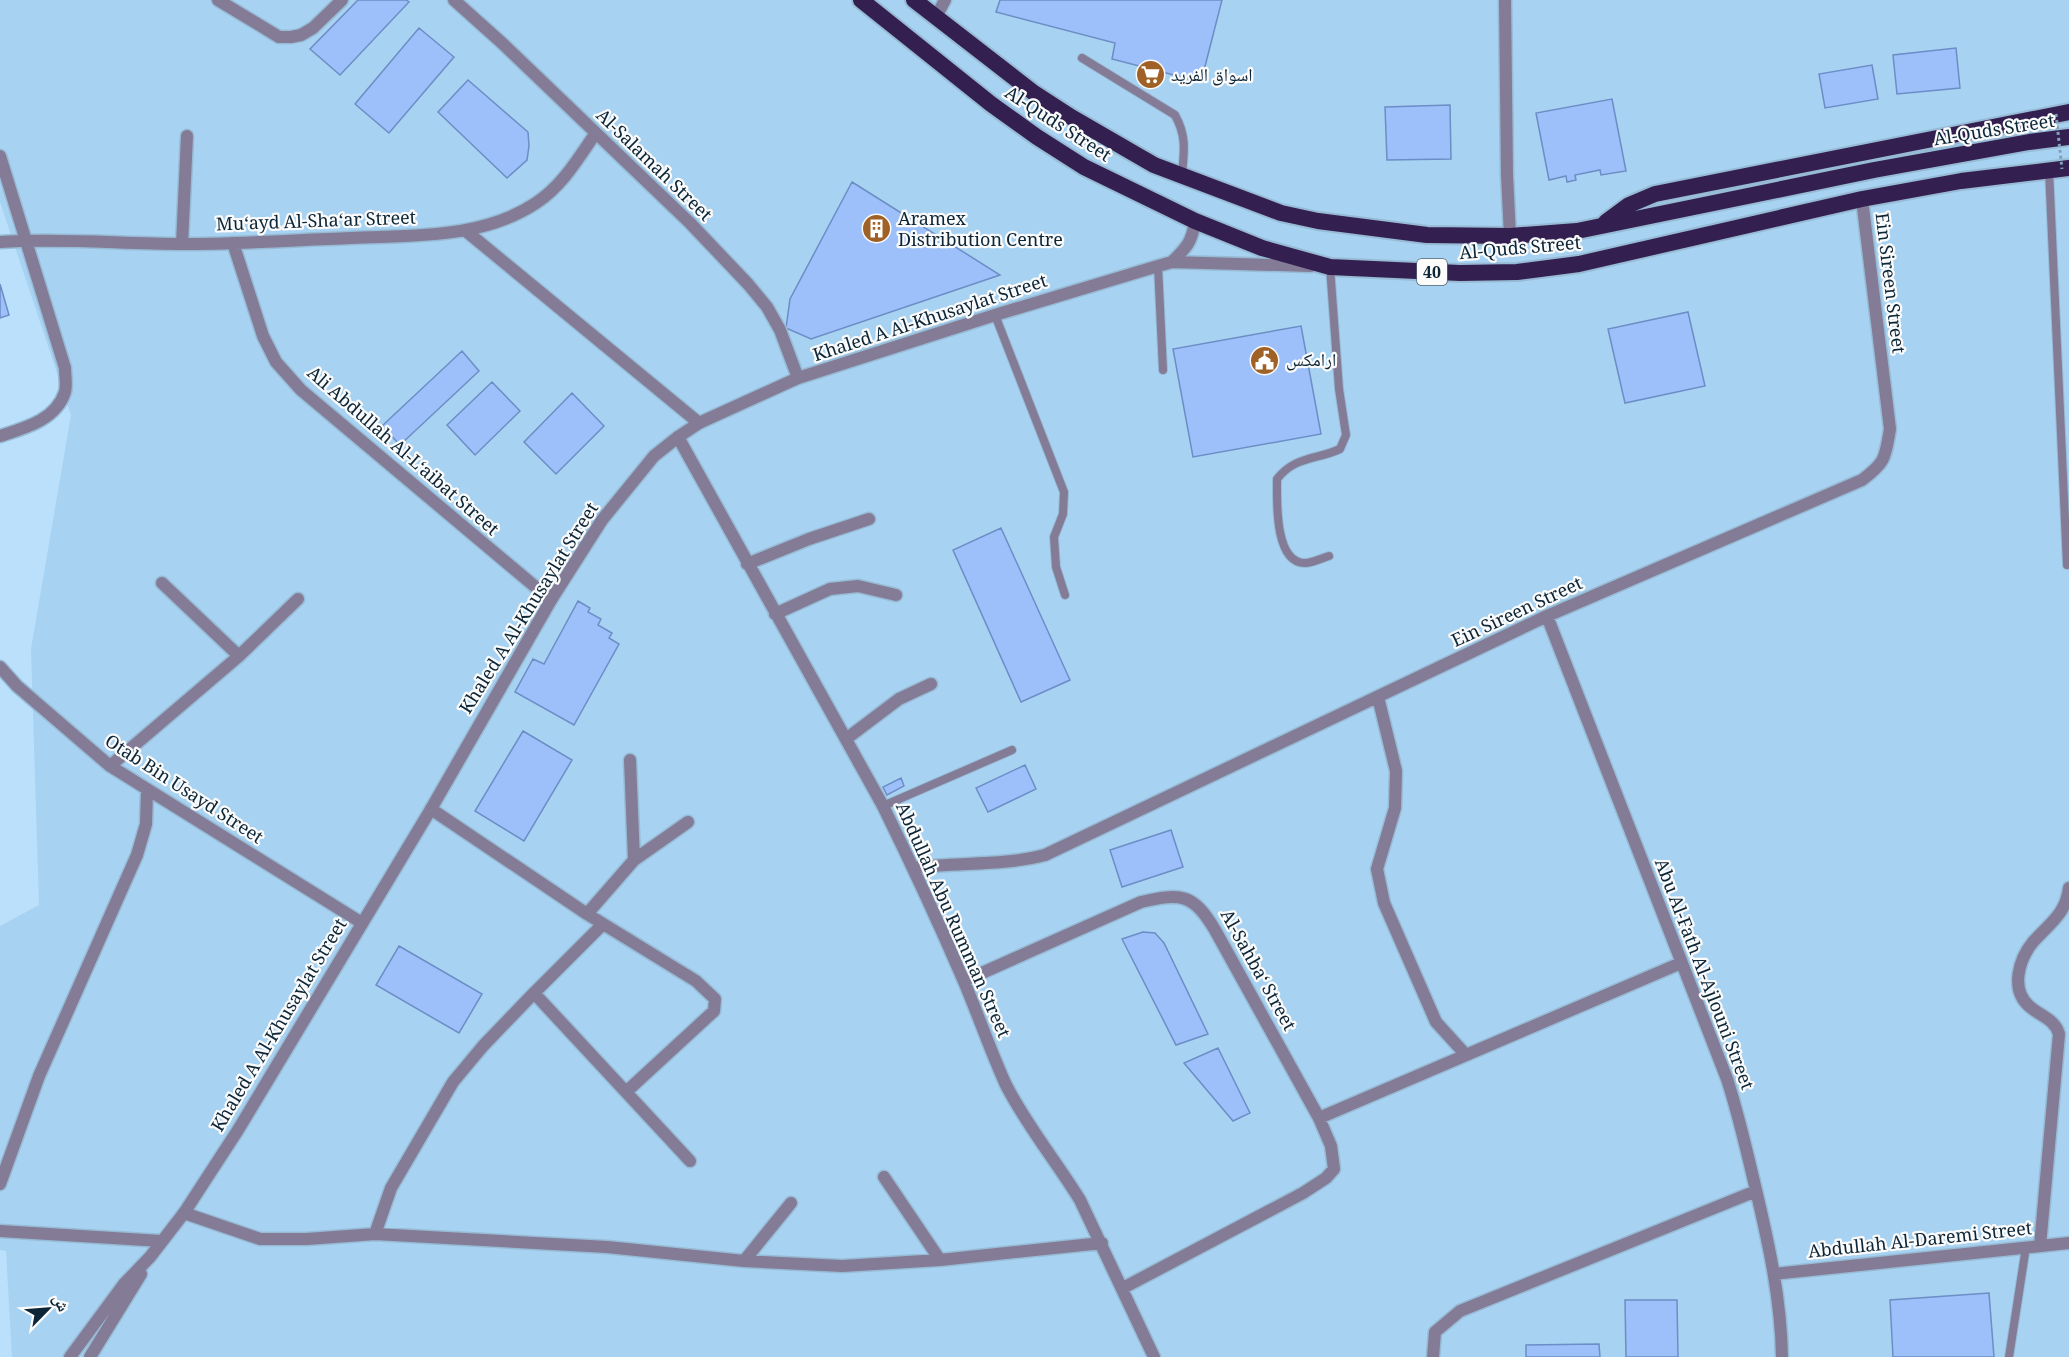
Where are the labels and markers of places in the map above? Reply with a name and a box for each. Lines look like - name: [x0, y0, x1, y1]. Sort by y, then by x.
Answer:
- supermarket icon: اسواق الفريد: [1134, 59, 1166, 91]
- place label: اسواق الفريد: [1171, 62, 1253, 92]
- place label: Aramex Distribution Centre: [898, 206, 1063, 257]
- building icon: Aramex Distribution Centre: [861, 213, 893, 245]
- public building icon: ارامكس: [1249, 344, 1281, 376]
- place label: ارامكس: [1286, 347, 1336, 377]

